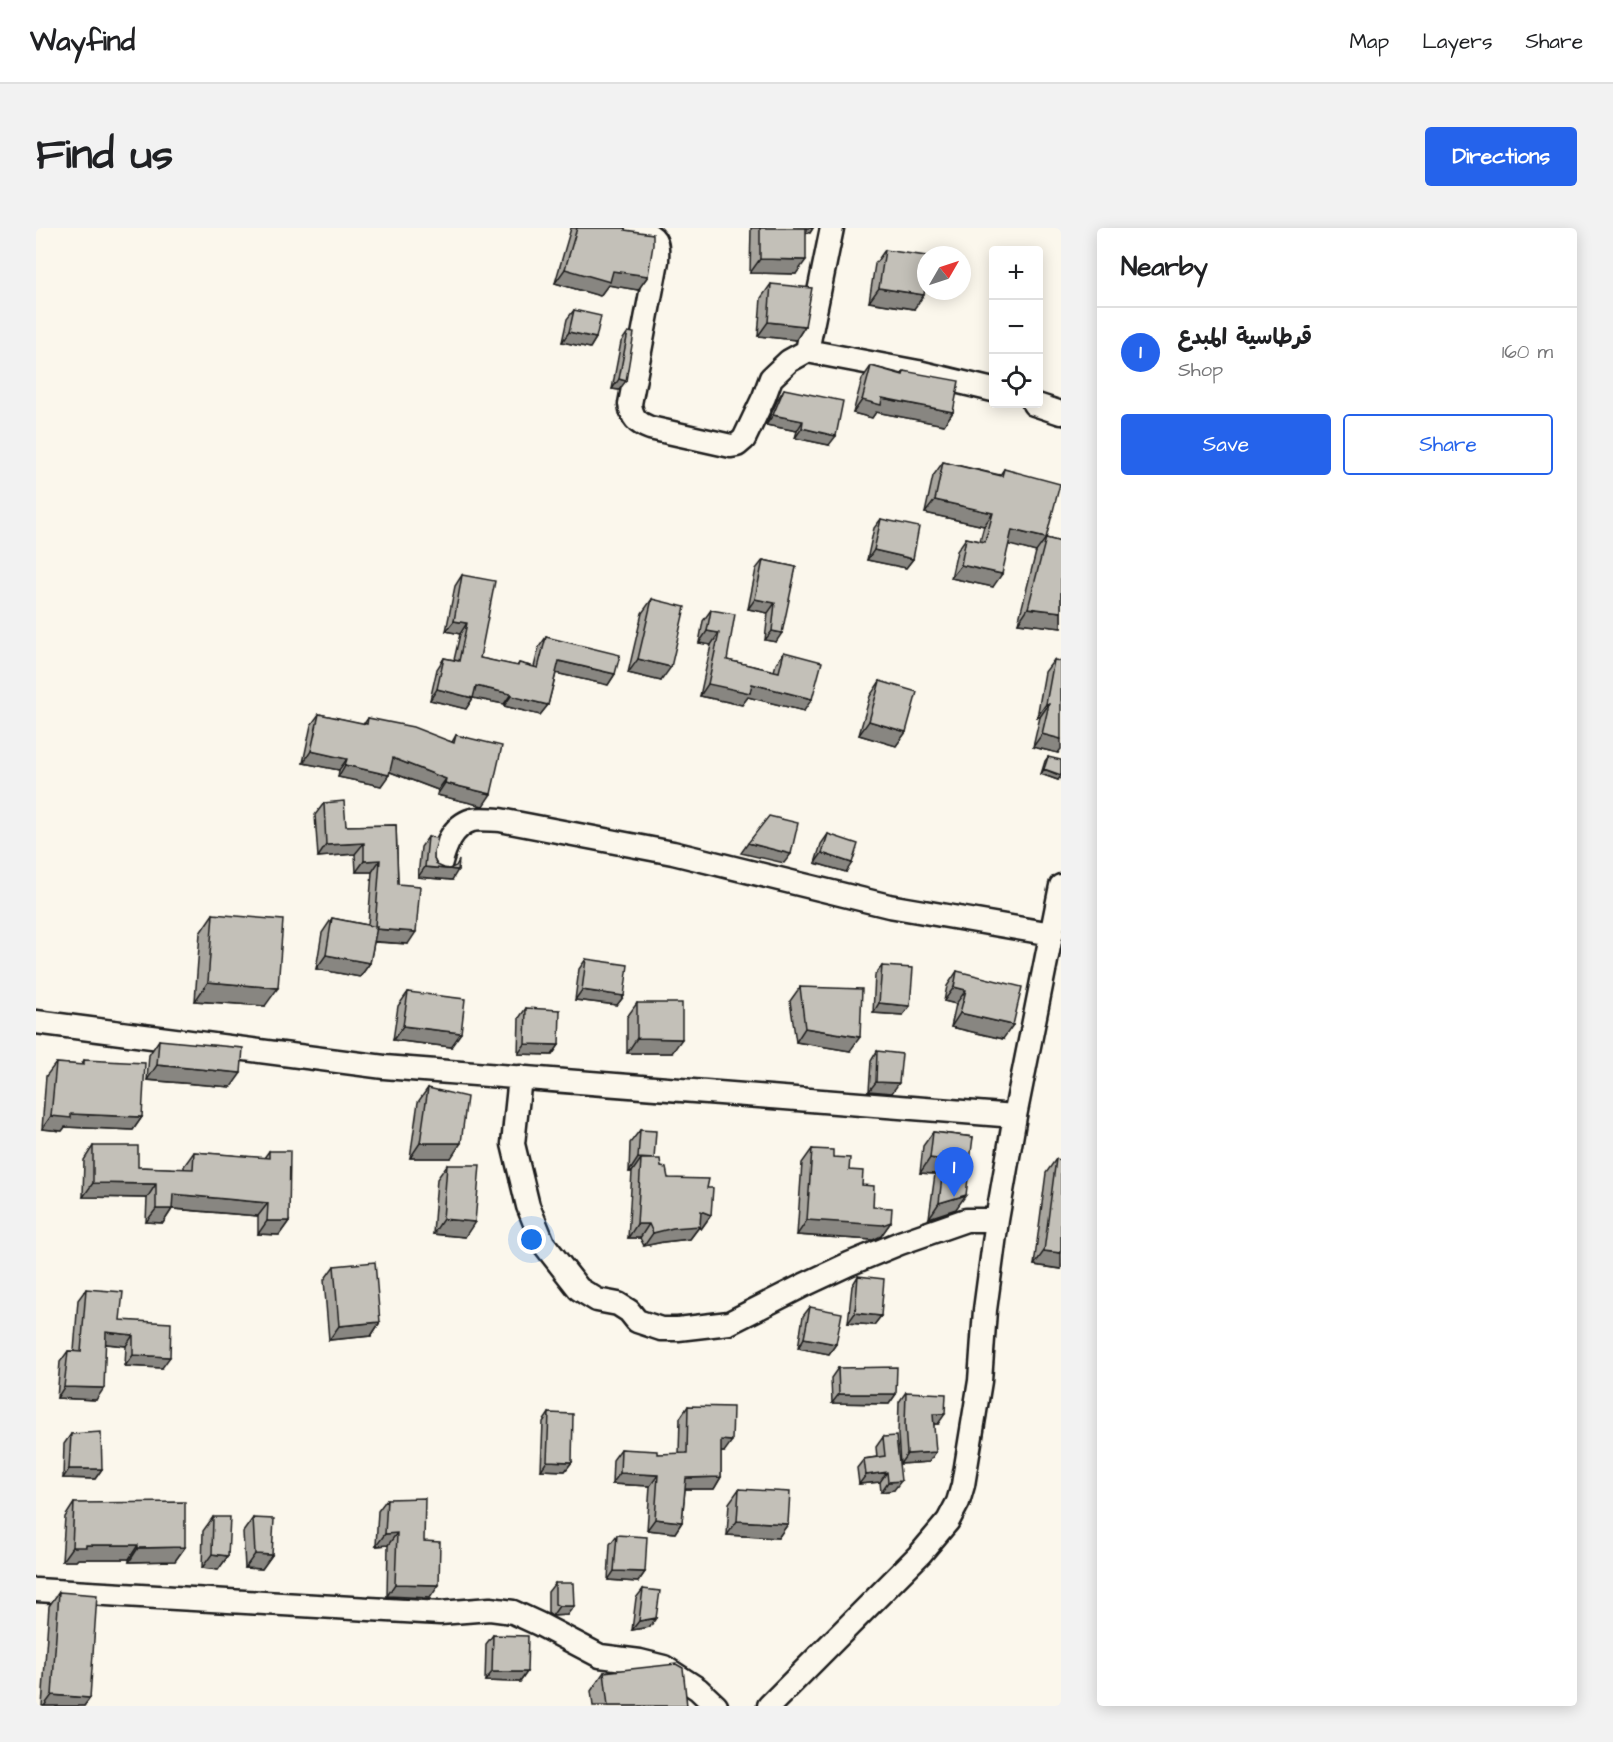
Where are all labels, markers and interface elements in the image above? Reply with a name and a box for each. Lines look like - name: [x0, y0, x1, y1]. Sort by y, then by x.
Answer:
- text: Wayfind: [30, 22, 135, 61]
- text: Map: [1349, 27, 1389, 56]
- text: Layers: [1422, 27, 1492, 56]
- text: Share: [1525, 27, 1583, 56]
- text: Find us: [36, 127, 173, 185]
- button: Directions: [1425, 127, 1577, 186]
- north arrow: [917, 246, 971, 300]
- map controls: [989, 246, 1043, 408]
- button: +: [989, 246, 1043, 300]
- text: Nearby: [1121, 249, 1208, 285]
- button: −: [989, 300, 1043, 354]
- text: قرطاسية المبدع: [1178, 322, 1312, 353]
- text: 1: [1139, 338, 1142, 366]
- text: 160 m: [1502, 338, 1553, 366]
- button: locate: [989, 354, 1043, 408]
- text: Shop: [1178, 356, 1223, 384]
- button: Save: [1121, 414, 1331, 475]
- button: Share: [1343, 414, 1553, 475]
- pin: 1: [934, 1148, 974, 1197]
- your location: [517, 1225, 546, 1254]

